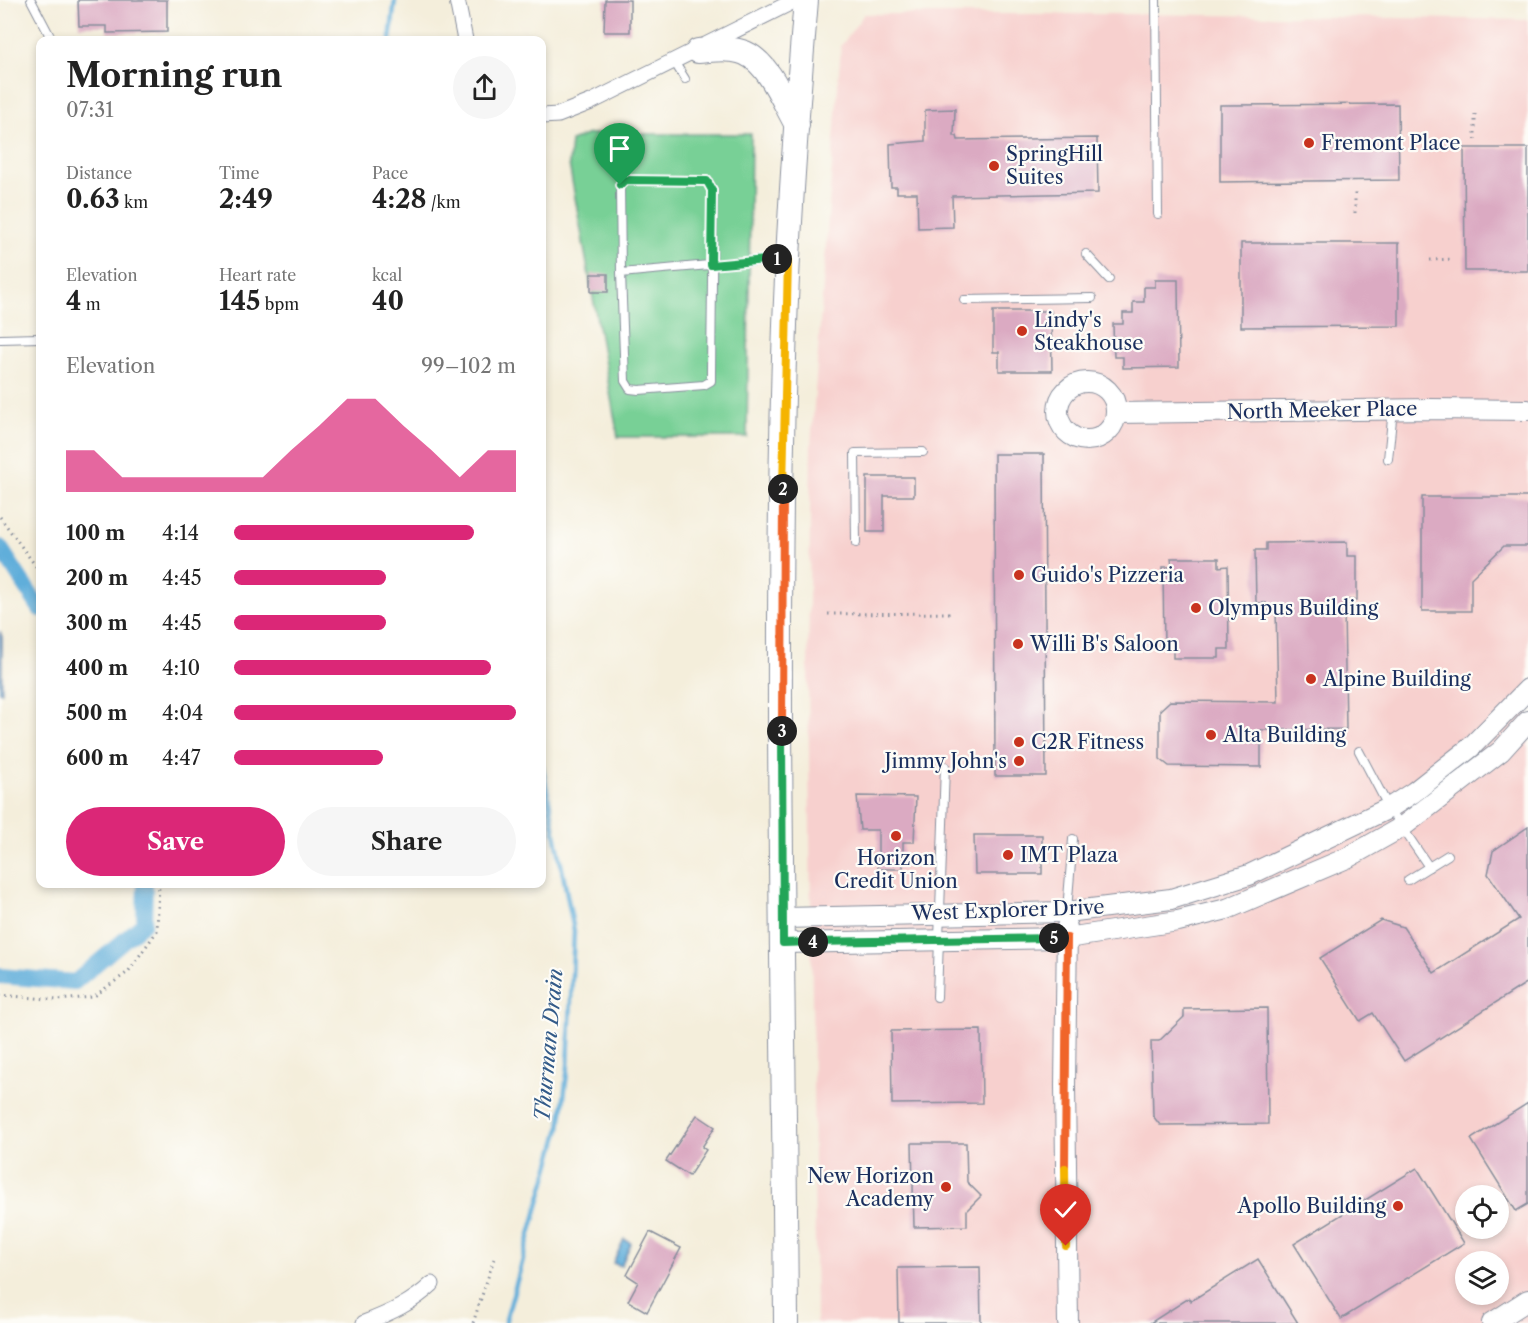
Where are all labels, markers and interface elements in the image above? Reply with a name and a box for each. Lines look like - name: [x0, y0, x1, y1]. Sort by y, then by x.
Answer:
- text: Morning run: [66, 55, 282, 96]
- button: share: [453, 56, 516, 119]
- text: 07:31: [66, 98, 114, 122]
- pin: [594, 123, 645, 185]
- place label: Fremont Place: [1321, 131, 1461, 155]
- icon: arrive: [603, 132, 636, 165]
- marker: Fremont Place: [1302, 136, 1316, 150]
- place label: SpringHill Suites: [1006, 142, 1103, 189]
- marker: SpringHill Suites: [987, 159, 1001, 173]
- text: Distance: [66, 163, 132, 183]
- text: Time: [219, 163, 259, 183]
- text: Pace: [372, 163, 408, 183]
- text: 0.63: [66, 183, 120, 215]
- text: 2:49: [219, 183, 273, 215]
- text: 4:28: [372, 183, 426, 215]
- text: km: [120, 192, 148, 212]
- text: /km: [426, 192, 461, 212]
- pin: 1: [762, 244, 792, 274]
- text: 1: [773, 249, 781, 269]
- text: Elevation: [66, 265, 137, 285]
- text: Heart rate: [219, 265, 296, 285]
- text: kcal: [372, 265, 402, 285]
- text: 4: [66, 285, 81, 317]
- text: 145: [219, 285, 260, 317]
- text: 40: [372, 285, 404, 317]
- text: m: [81, 294, 101, 314]
- text: bpm: [260, 294, 299, 314]
- place label: Lindy's Steakhouse: [1034, 308, 1143, 355]
- marker: Lindy's Steakhouse: [1015, 324, 1029, 338]
- text: Elevation: [66, 354, 155, 378]
- text: 99–102 m: [421, 354, 516, 378]
- street label: North Meeker Place: [1227, 396, 1417, 424]
- pin: 2: [768, 474, 798, 504]
- text: 2: [778, 479, 788, 499]
- text: 100 m: [66, 521, 125, 545]
- text: 4:14: [162, 521, 199, 545]
- place label: Guido's Pizzeria: [1031, 563, 1184, 587]
- text: 200 m: [66, 566, 128, 590]
- text: 4:45: [162, 566, 202, 590]
- marker: Guido's Pizzeria: [1012, 568, 1026, 582]
- place label: Olympus Building: [1208, 596, 1379, 620]
- marker: Olympus Building: [1189, 601, 1203, 615]
- text: 300 m: [66, 611, 128, 635]
- text: 4:45: [162, 611, 202, 635]
- place label: Willi B's Saloon: [1029, 632, 1179, 656]
- marker: Willi B's Saloon: [1011, 637, 1025, 651]
- text: 400 m: [66, 656, 128, 680]
- text: 4:10: [162, 656, 200, 680]
- place label: Alpine Building: [1322, 667, 1471, 691]
- marker: Alpine Building: [1304, 672, 1318, 686]
- text: 500 m: [66, 701, 127, 725]
- text: 4:04: [162, 701, 203, 725]
- pin: 3: [767, 716, 797, 746]
- text: 3: [777, 721, 787, 741]
- place label: Alta Building: [1222, 723, 1347, 747]
- marker: Alta Building: [1204, 728, 1218, 742]
- place label: C2R Fitness: [1031, 730, 1144, 754]
- marker: C2R Fitness: [1012, 735, 1026, 749]
- text: 600 m: [66, 746, 128, 770]
- text: 4:47: [162, 746, 201, 770]
- place label: Jimmy John's: [882, 749, 1007, 773]
- marker: Jimmy John's: [1012, 754, 1026, 768]
- button: Save: [66, 807, 285, 876]
- button: Share: [297, 807, 516, 876]
- marker: Horizon Credit Union: [889, 829, 903, 843]
- place label: IMT Plaza: [1020, 843, 1119, 867]
- place label: Horizon Credit Union: [834, 846, 958, 893]
- marker: IMT Plaza: [1001, 848, 1015, 862]
- street label: West Explorer Drive: [910, 895, 1105, 925]
- pin: 5: [1039, 923, 1069, 953]
- pin: 4: [798, 927, 828, 957]
- text: 5: [1050, 928, 1058, 948]
- text: 4: [808, 932, 818, 952]
- water label: Thurman Drain: [529, 968, 568, 1122]
- place label: New Horizon Academy: [807, 1164, 935, 1211]
- marker: New Horizon Academy: [939, 1180, 953, 1194]
- pin: [1040, 1184, 1091, 1246]
- map controls: [1455, 1185, 1509, 1305]
- button: locate: [1455, 1185, 1509, 1239]
- icon: check: [1049, 1193, 1082, 1226]
- place label: Apollo Building: [1236, 1194, 1386, 1218]
- marker: Apollo Building: [1391, 1199, 1405, 1213]
- button: layers: [1455, 1251, 1509, 1305]

